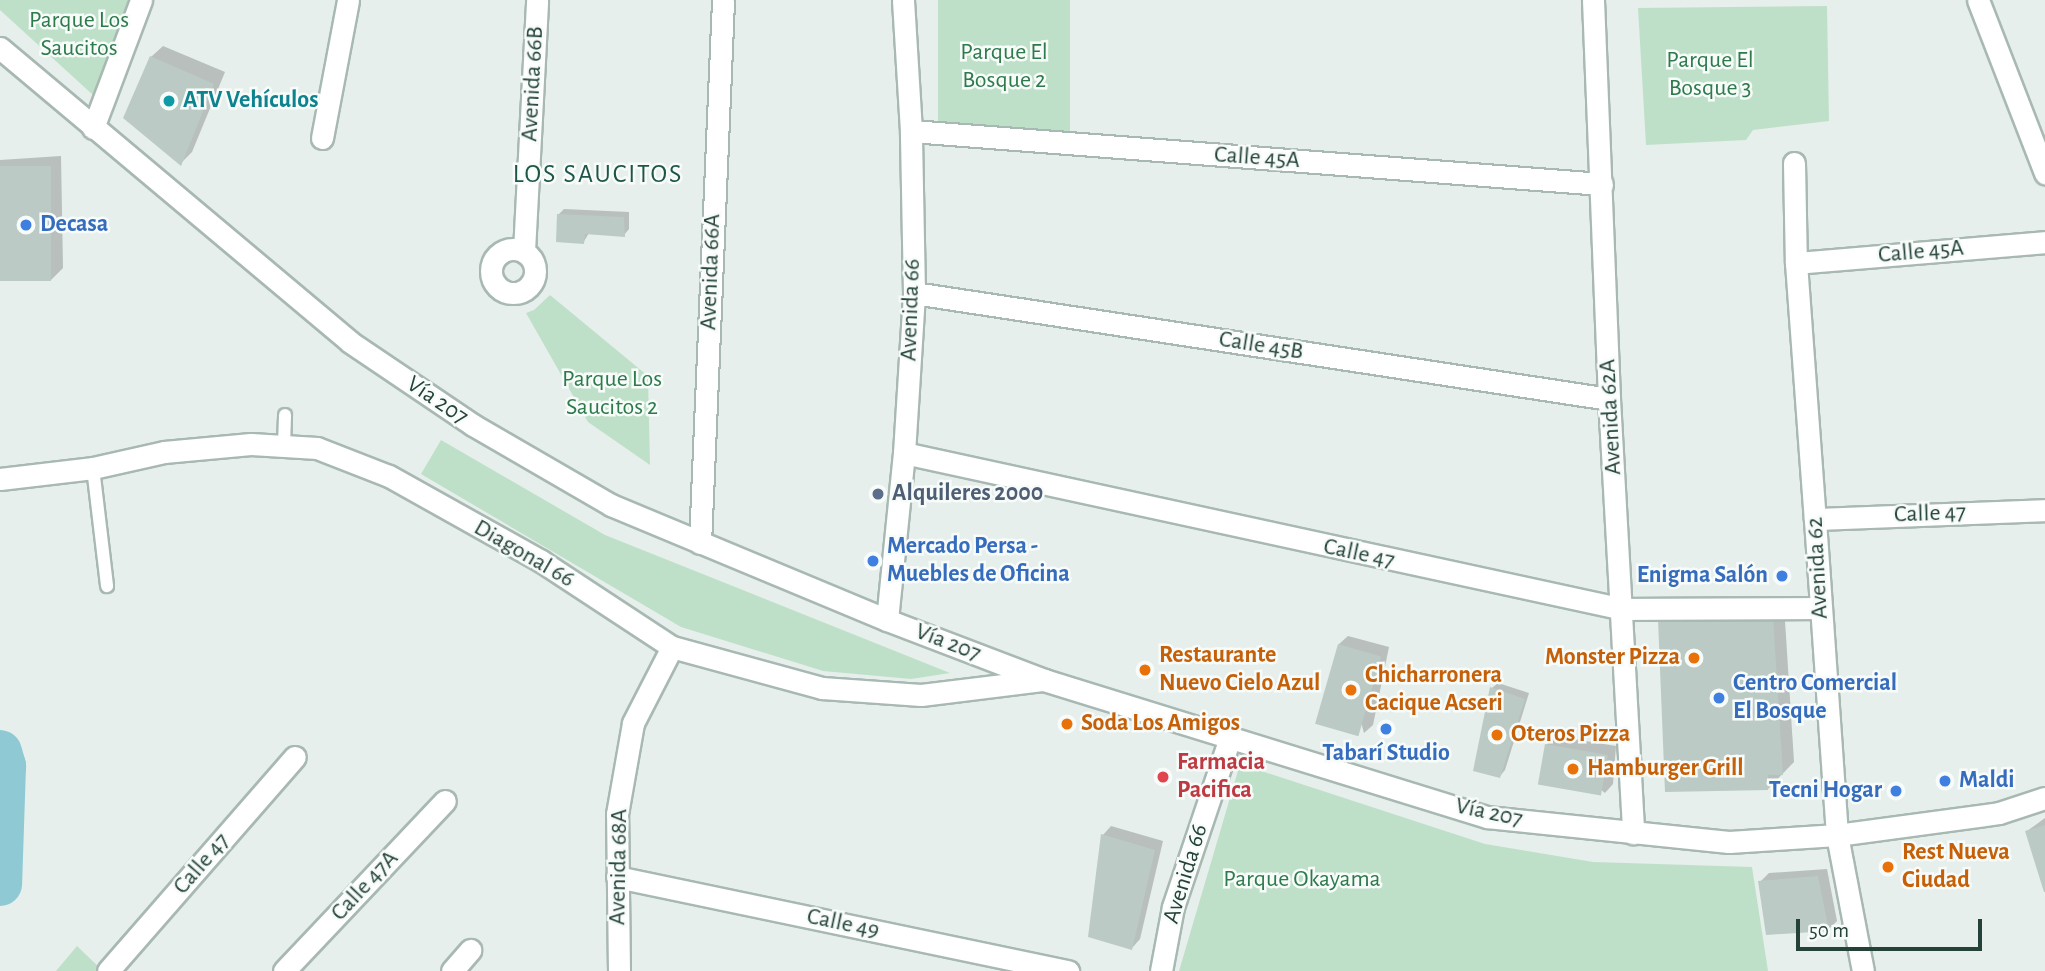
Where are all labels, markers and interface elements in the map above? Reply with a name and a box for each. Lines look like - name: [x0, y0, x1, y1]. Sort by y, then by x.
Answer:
- park label: Parque Los Saucitos: [29, 7, 129, 63]
- street label: Avenida 66B: [516, 26, 550, 142]
- park label: Parque El Bosque 2: [960, 39, 1048, 95]
- park label: Parque El Bosque 3: [1666, 47, 1754, 103]
- place label: ATV Vehículos: [183, 87, 318, 115]
- marker: ATV Vehículos: [161, 93, 177, 109]
- street label: Calle 45A: [1213, 141, 1301, 175]
- district label: LOS SAUCITOS: [514, 159, 682, 191]
- place label: Decasa: [40, 211, 108, 239]
- street label: Avenida 66A: [695, 213, 727, 331]
- marker: Decasa: [18, 217, 34, 233]
- street label: Calle 45A: [1877, 234, 1965, 270]
- street label: Avenida 66: [895, 258, 927, 362]
- street label: Calle 45B: [1217, 325, 1305, 367]
- street label: Avenida 62A: [1594, 358, 1628, 476]
- park label: Parque Los Saucitos 2: [562, 366, 662, 422]
- street label: Vía 207: [401, 370, 473, 432]
- place label: Alquileres 2000: [892, 480, 1043, 508]
- marker: Alquileres 2000: [870, 486, 886, 502]
- street label: Calle 47: [1894, 498, 1966, 530]
- street label: Diagonal 66: [468, 514, 580, 594]
- street label: Avenida 62: [1801, 516, 1835, 620]
- street label: Calle 47: [1321, 532, 1397, 576]
- place label: Mercado Persa - Muebles de Oficina: [887, 533, 1070, 589]
- marker: Mercado Persa - Muebles de Oficina: [865, 553, 881, 569]
- place label: Enigma Salón: [1637, 562, 1768, 590]
- marker: Enigma Salón: [1774, 568, 1790, 584]
- street label: Vía 207: [911, 617, 985, 669]
- place label: Restaurante Nuevo Cielo Azul: [1159, 642, 1320, 698]
- place label: Monster Pizza: [1545, 644, 1680, 672]
- marker: Monster Pizza: [1686, 650, 1702, 666]
- marker: Restaurante Nuevo Cielo Azul: [1137, 662, 1153, 678]
- place label: Chicharronera Cacique Acseri: [1365, 662, 1503, 718]
- place label: Centro Comercial El Bosque: [1733, 670, 1897, 726]
- marker: Chicharronera Cacique Acseri: [1343, 682, 1359, 698]
- marker: Centro Comercial El Bosque: [1711, 690, 1727, 706]
- place label: Soda Los Amigos: [1081, 710, 1240, 738]
- marker: Soda Los Amigos: [1059, 716, 1075, 732]
- marker: Tabarí Studio: [1378, 721, 1394, 737]
- place label: Oteros Pizza: [1511, 721, 1630, 749]
- marker: Oteros Pizza: [1489, 727, 1505, 743]
- place label: Tabarí Studio: [1322, 740, 1450, 768]
- place label: Farmacia Pacifica: [1177, 749, 1265, 805]
- place label: Hamburger Grill: [1587, 755, 1744, 783]
- marker: Hamburger Grill: [1565, 761, 1581, 777]
- place label: Maldi: [1959, 767, 2015, 795]
- marker: Farmacia Pacifica: [1155, 769, 1171, 785]
- marker: Maldi: [1937, 773, 1953, 789]
- place label: Tecni Hogar: [1769, 777, 1882, 805]
- marker: Tecni Hogar: [1888, 783, 1904, 799]
- street label: Vía 207: [1453, 792, 1525, 834]
- street label: Avenida 68A: [604, 809, 634, 925]
- street label: Avenida 66: [1157, 821, 1215, 927]
- street label: Calle 47: [168, 827, 236, 901]
- place label: Rest Nueva Ciudad: [1902, 839, 2010, 895]
- street label: Calle 47A: [325, 845, 405, 927]
- marker: Rest Nueva Ciudad: [1880, 859, 1896, 875]
- park label: Parque Okayama: [1223, 866, 1381, 894]
- street label: Calle 49: [804, 902, 882, 946]
- scale bar: [1800, 904, 1986, 948]
- text: 50 m: [1809, 920, 1849, 941]

